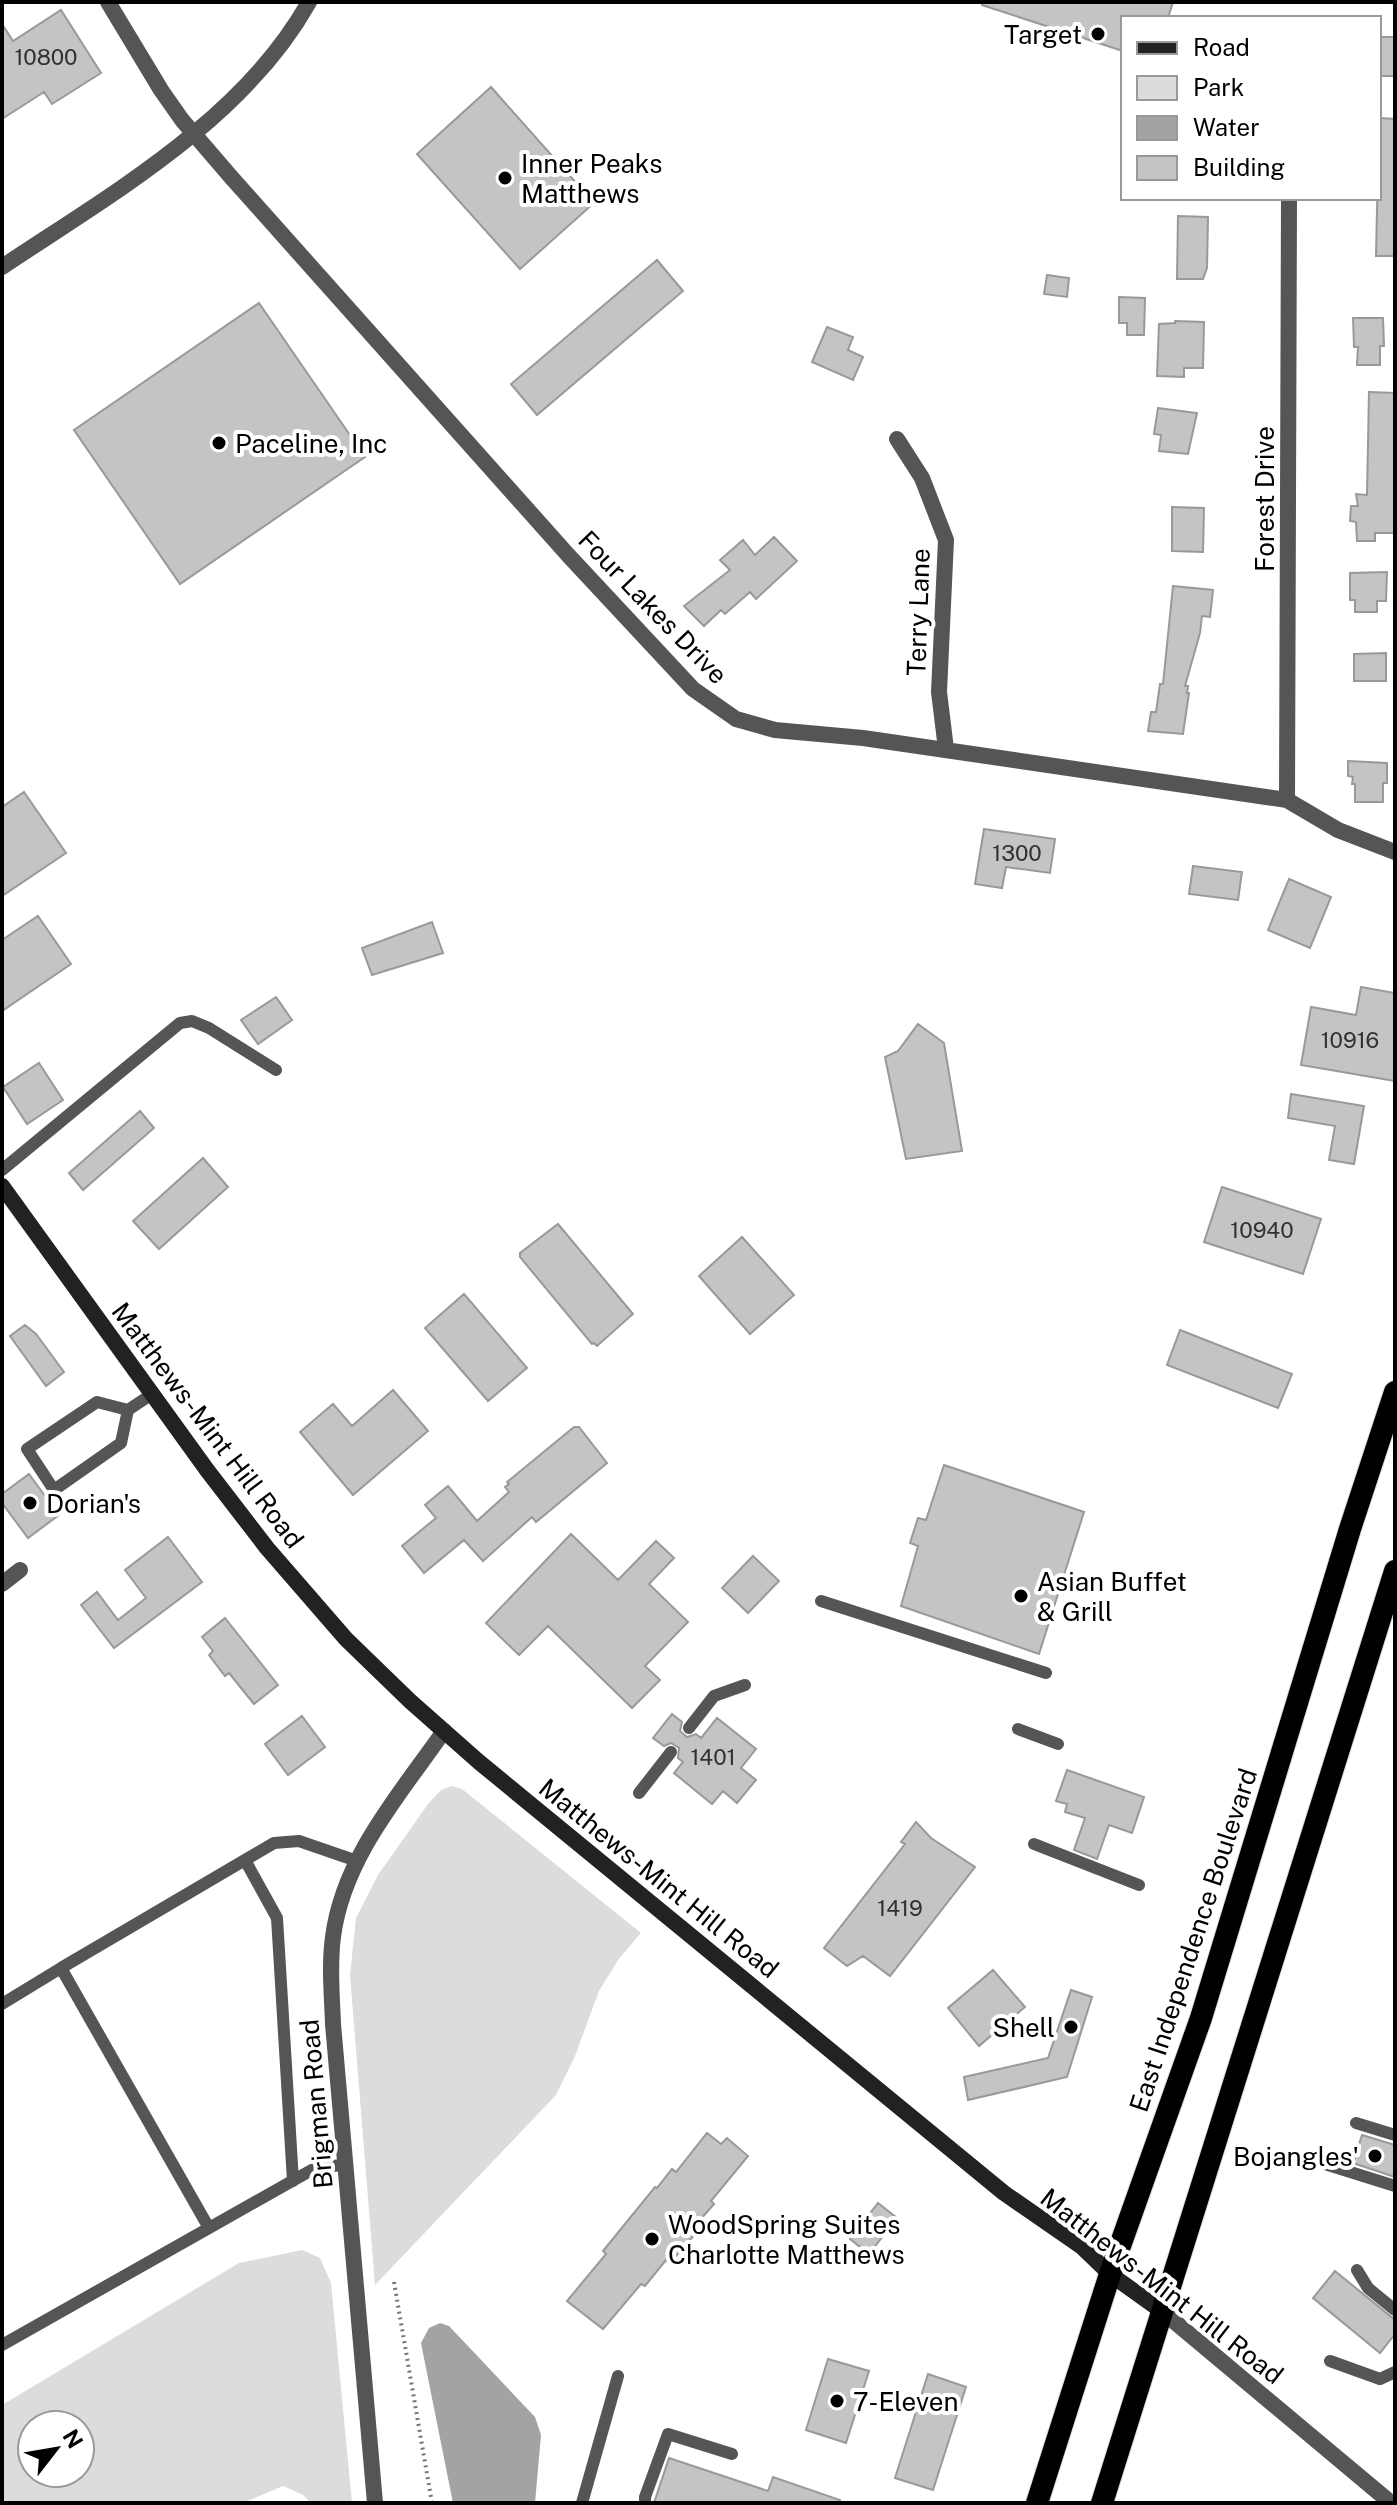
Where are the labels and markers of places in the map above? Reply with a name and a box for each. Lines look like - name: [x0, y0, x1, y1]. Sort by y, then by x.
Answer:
- place label: Target: [1004, 19, 1082, 50]
- marker: Target: [1089, 25, 1107, 43]
- place label: Inner Peaks Matthews: [521, 148, 662, 209]
- marker: Inner Peaks Matthews: [496, 169, 514, 187]
- place label: Paceline, Inc: [235, 428, 387, 459]
- marker: Paceline, Inc: [210, 434, 228, 452]
- place label: Dorian's: [46, 1488, 141, 1519]
- marker: Dorian's: [21, 1494, 39, 1512]
- place label: Asian Buffet & Grill: [1037, 1566, 1187, 1627]
- marker: Asian Buffet & Grill: [1012, 1587, 1030, 1605]
- place label: Shell: [992, 2012, 1055, 2043]
- marker: Shell: [1062, 2018, 1080, 2036]
- place label: Bojangles': [1233, 2141, 1359, 2172]
- marker: Bojangles': [1366, 2147, 1384, 2165]
- place label: WoodSpring Suites Charlotte Matthews: [668, 2209, 905, 2270]
- marker: WoodSpring Suites Charlotte Matthews: [643, 2230, 661, 2248]
- place label: 7-Eleven: [853, 2386, 959, 2417]
- marker: 7-Eleven: [828, 2392, 846, 2410]

